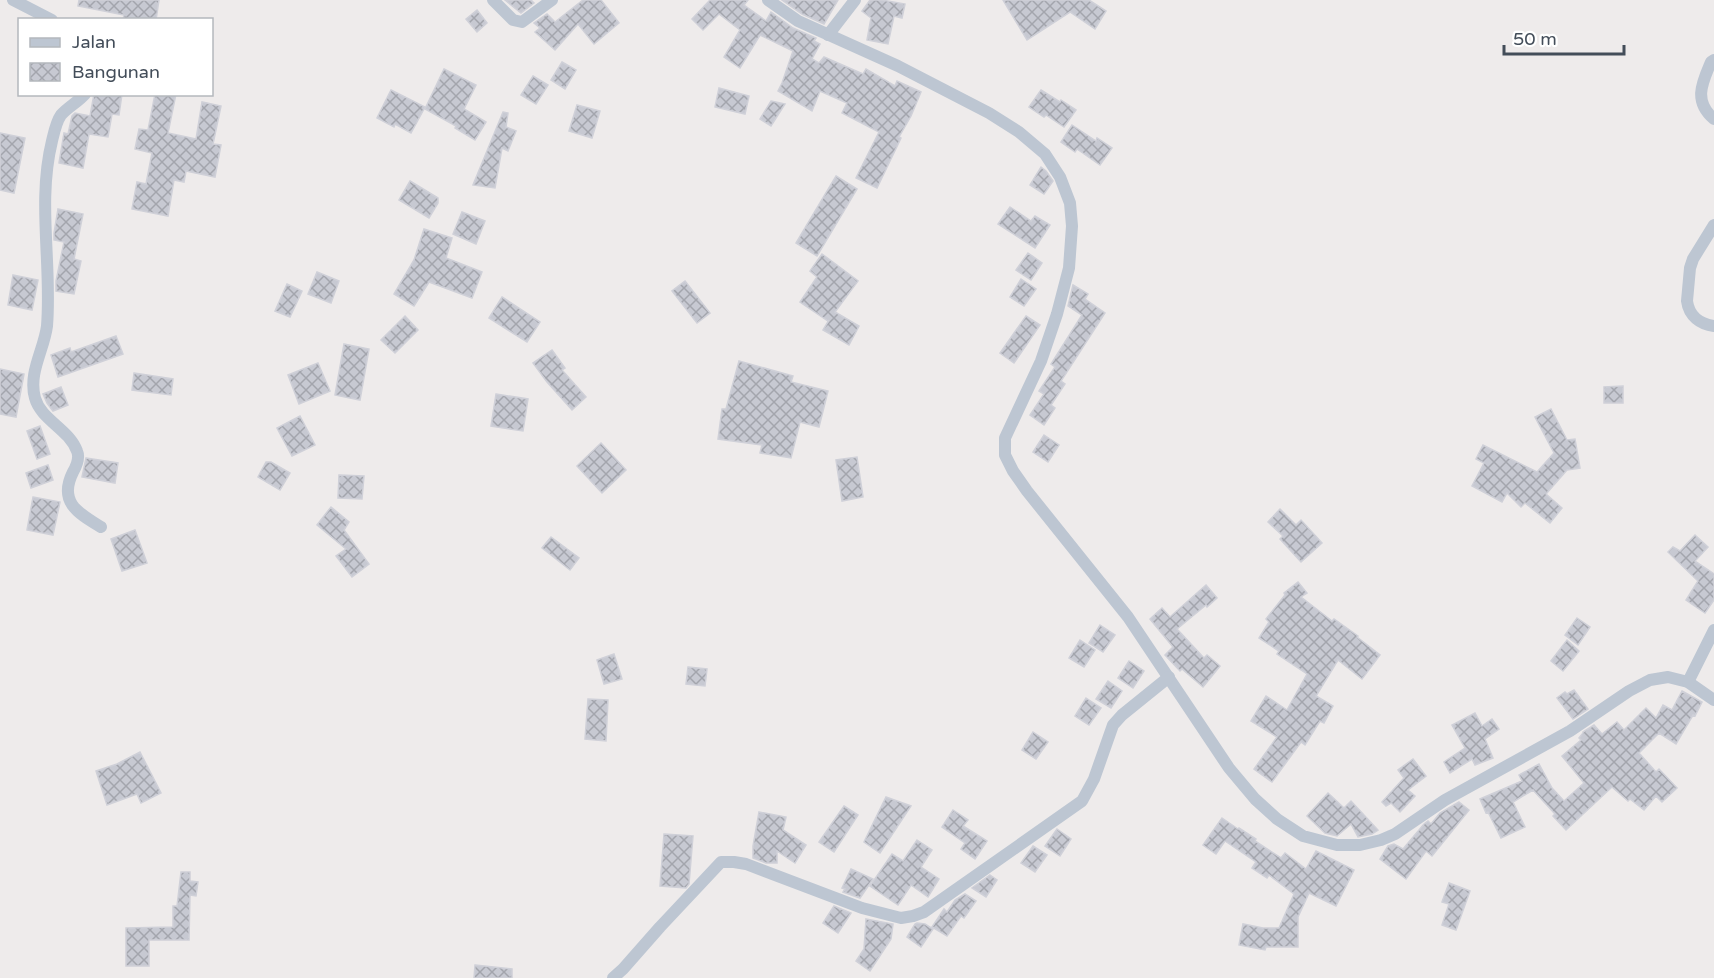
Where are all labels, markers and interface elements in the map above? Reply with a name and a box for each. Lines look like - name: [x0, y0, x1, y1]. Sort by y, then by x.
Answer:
- legend: [18, 18, 213, 96]
- scale bar: [1504, 18, 1624, 56]
- text: 50 m: [1513, 28, 1557, 50]
- text: Jalan: [72, 31, 116, 53]
- text: Bangunan: [72, 61, 160, 83]

